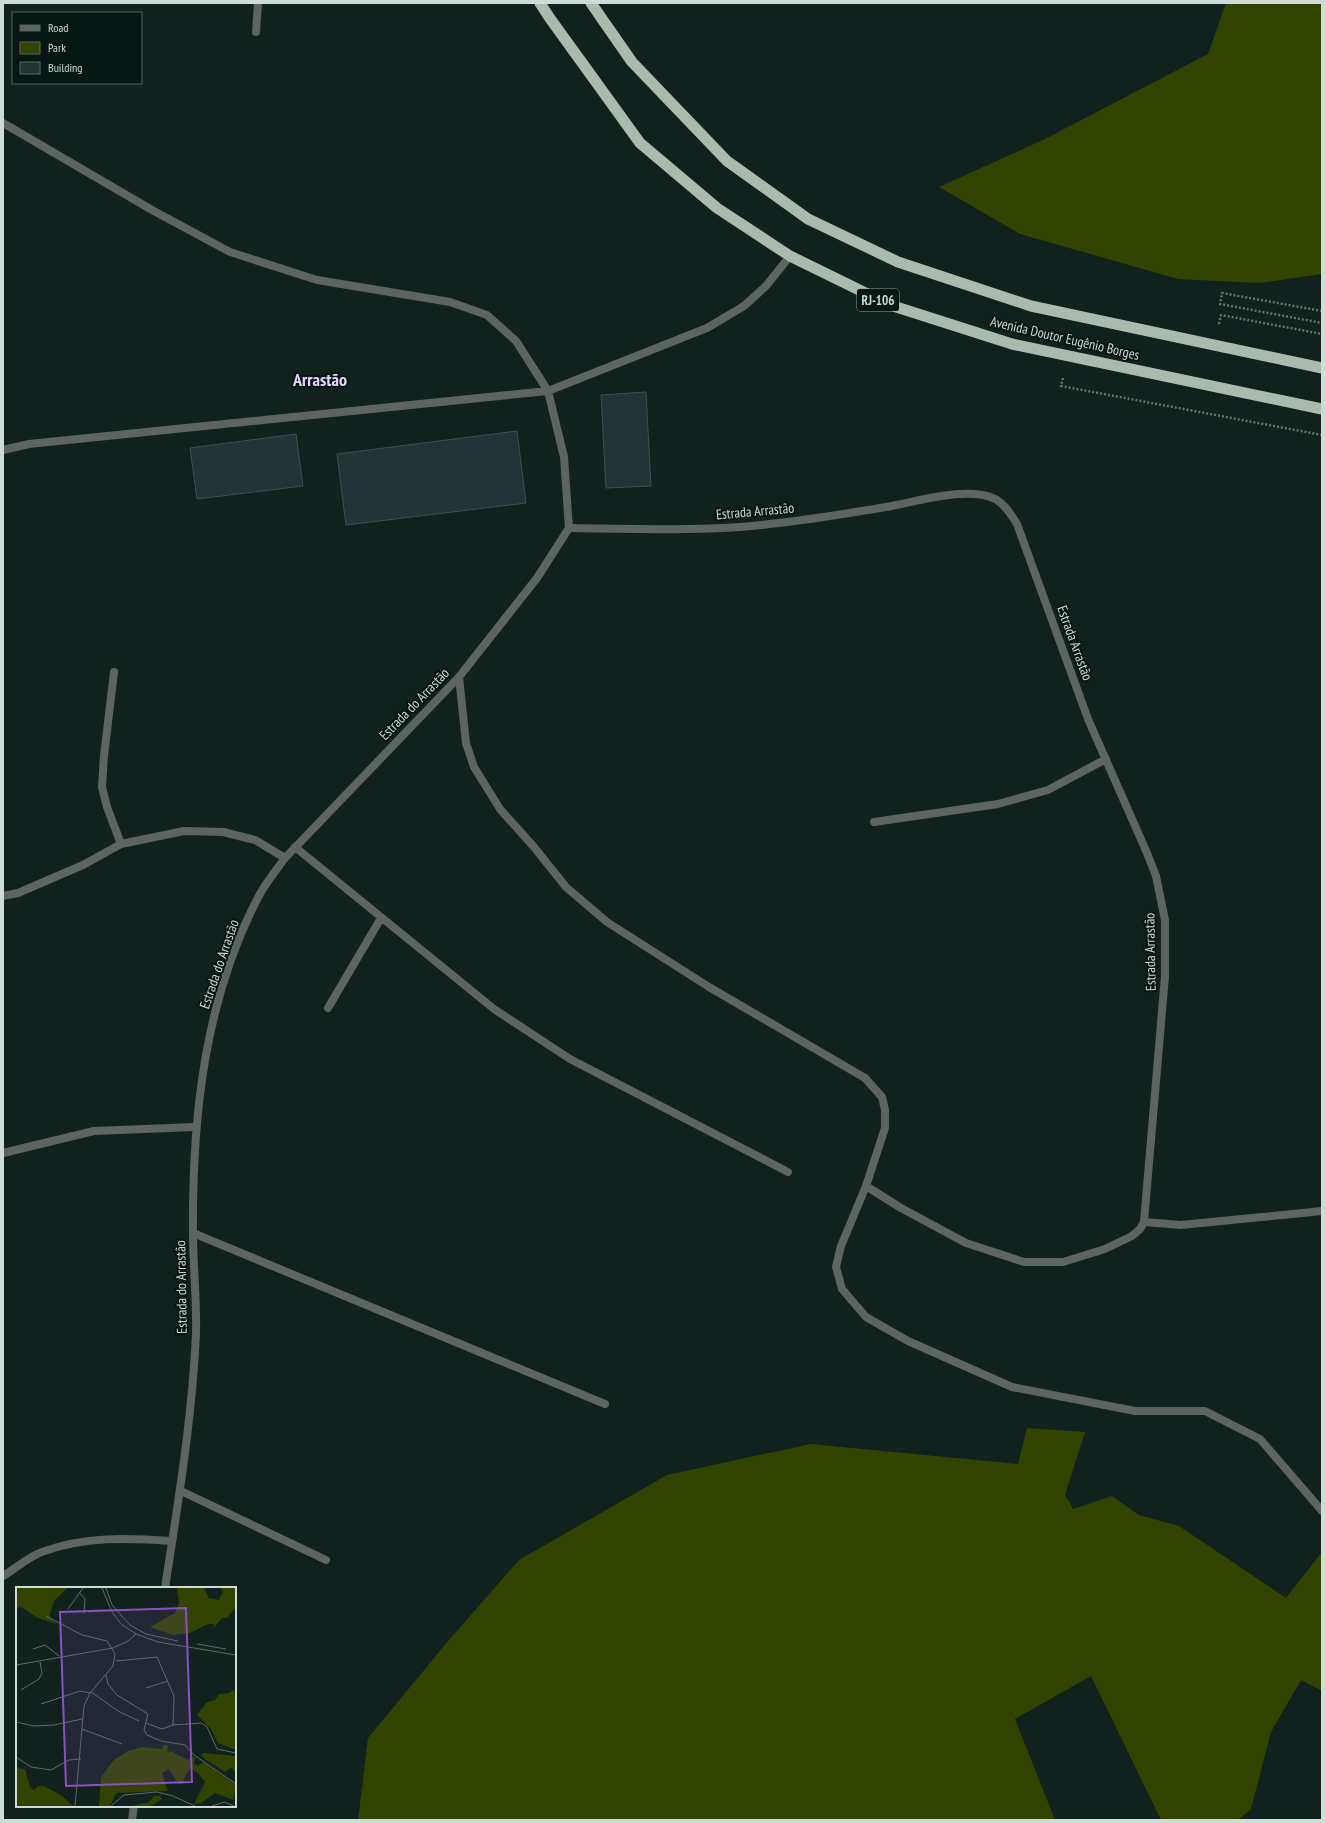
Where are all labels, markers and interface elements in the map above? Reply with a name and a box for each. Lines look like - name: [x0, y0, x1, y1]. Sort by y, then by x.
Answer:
- legend: [12, 12, 142, 84]
- text: Road: [48, 20, 68, 35]
- text: Park: [48, 40, 66, 55]
- text: Building: [48, 60, 83, 75]
- road number: RJ-106: [857, 289, 899, 311]
- street label: Avenida Doutor Eugênio Borges: [989, 312, 1142, 364]
- district label: Arrastão: [292, 368, 347, 391]
- street label: Estrada Arrastão: [715, 499, 795, 523]
- street label: Estrada Arrastão: [1053, 603, 1097, 683]
- street label: Estrada do Arrastão: [375, 664, 453, 744]
- street label: Estrada Arrastão: [1140, 913, 1160, 991]
- street label: Estrada do Arrastão: [195, 917, 243, 1011]
- street label: Estrada do Arrastão: [171, 1240, 191, 1334]
- inset map: [16, 1587, 236, 1807]

